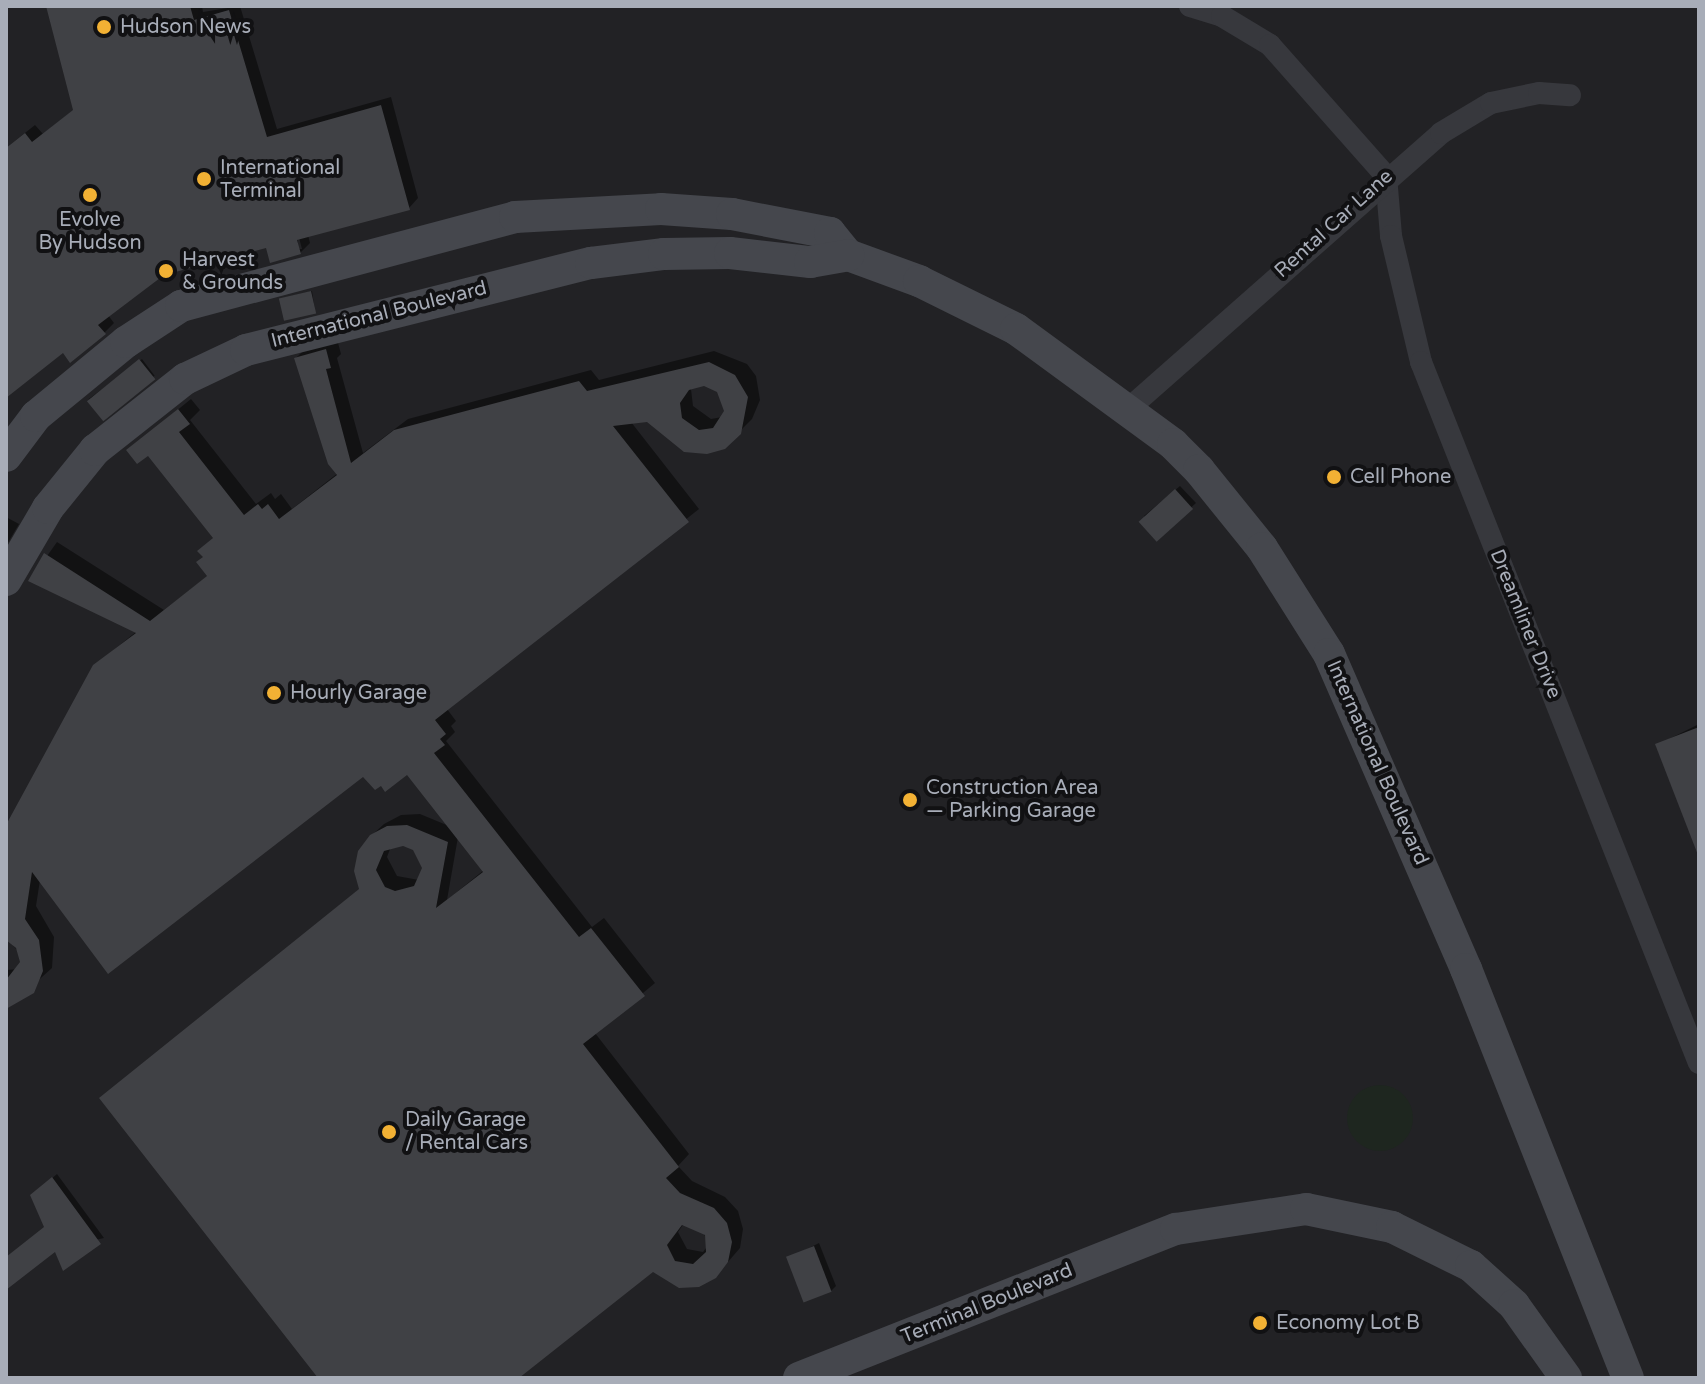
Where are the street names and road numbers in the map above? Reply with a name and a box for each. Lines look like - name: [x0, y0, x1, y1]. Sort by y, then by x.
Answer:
- street label: Rental Car Lane: [1270, 165, 1398, 283]
- street label: International Boulevard: [269, 277, 489, 353]
- street label: Dreamliner Drive: [1484, 546, 1566, 702]
- street label: International Boulevard: [1321, 657, 1433, 869]
- street label: Terminal Boulevard: [898, 1259, 1076, 1349]

